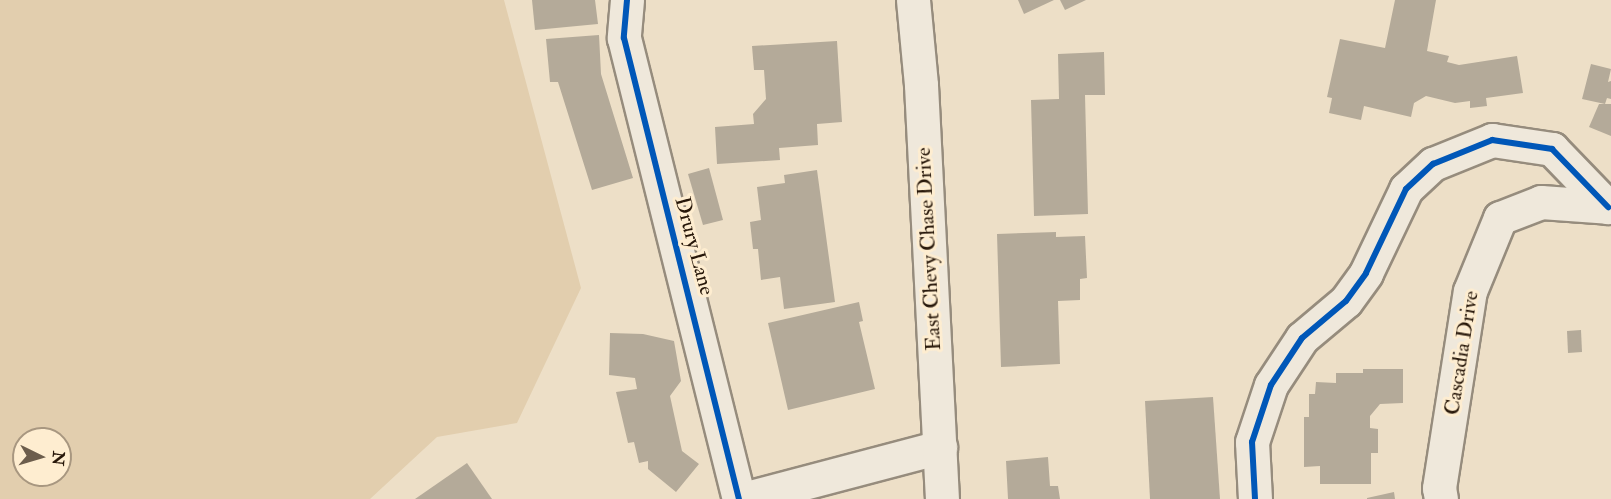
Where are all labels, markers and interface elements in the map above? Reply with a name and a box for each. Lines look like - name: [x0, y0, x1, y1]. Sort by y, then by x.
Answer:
- street label: East Chevy Chase Drive: [911, 147, 947, 351]
- street label: Drury Lane: [669, 194, 719, 298]
- street label: Cascadia Drive: [1440, 289, 1484, 417]
- north arrow: [12, 427, 72, 487]
- text: N: [47, 450, 69, 466]

